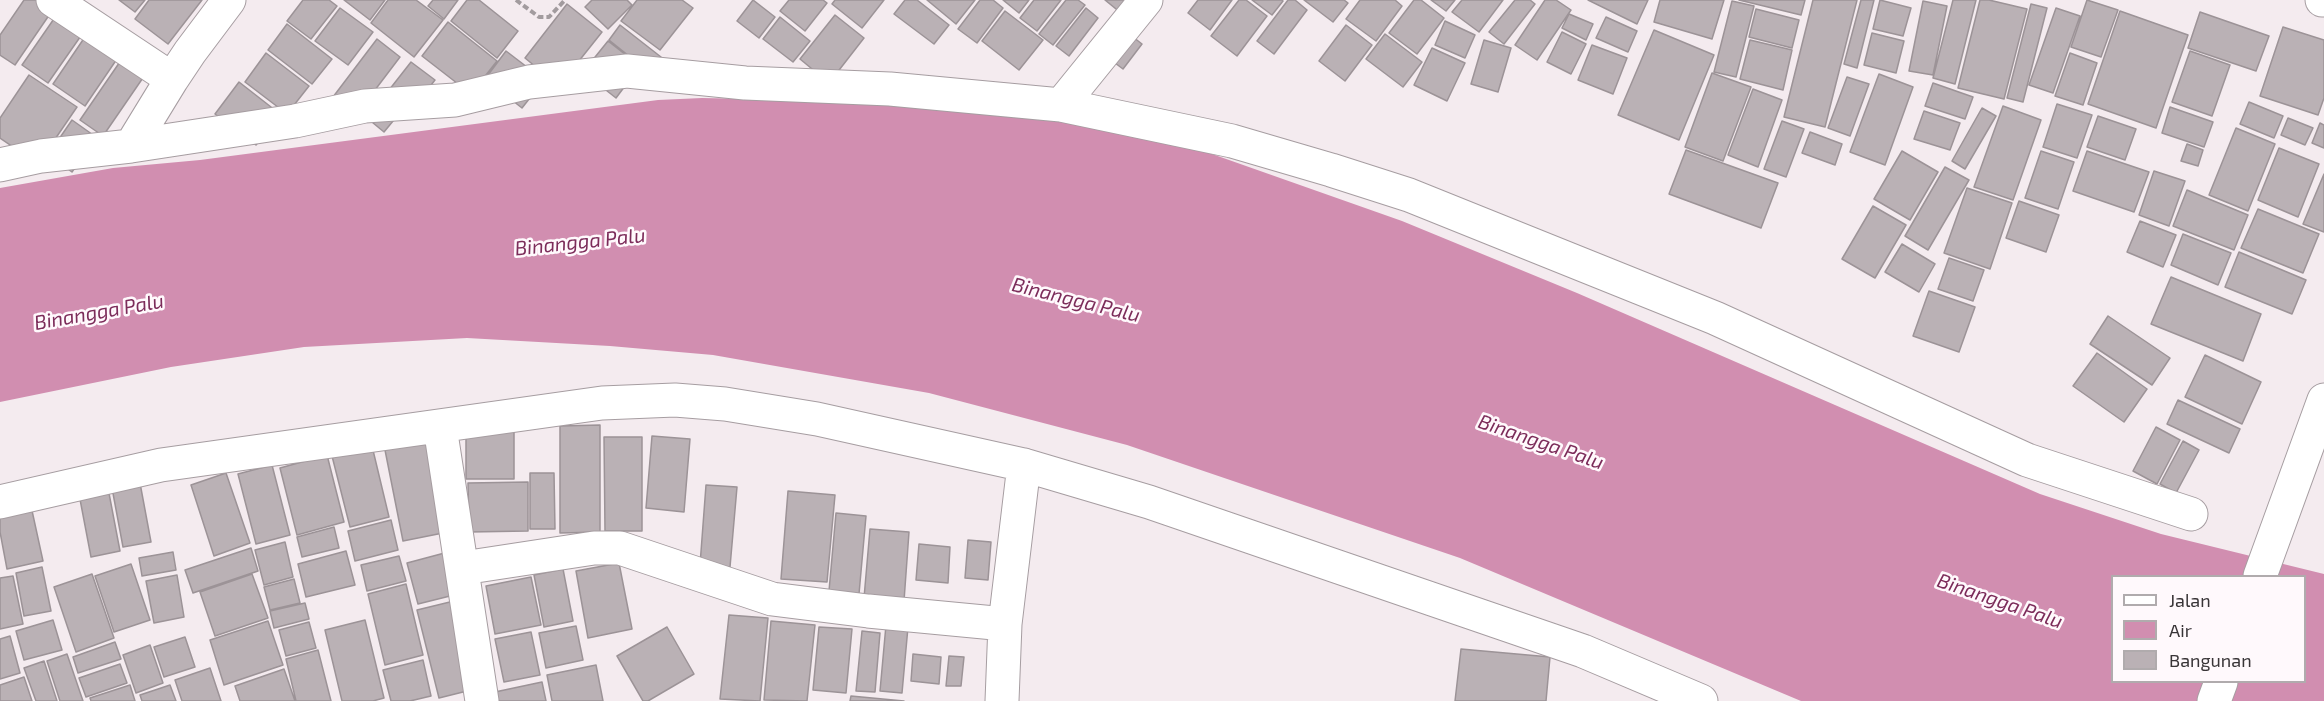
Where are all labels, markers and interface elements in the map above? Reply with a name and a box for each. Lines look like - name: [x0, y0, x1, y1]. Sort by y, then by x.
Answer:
- water label: Binangga Palu: [514, 223, 646, 261]
- water label: Binangga Palu: [1009, 272, 1143, 328]
- water label: Binangga Palu: [32, 289, 166, 335]
- water label: Binangga Palu: [1475, 409, 1607, 475]
- water label: Binangga Palu: [1934, 568, 2066, 634]
- legend: [2111, 575, 2306, 683]
- text: Jalan: [2169, 589, 2211, 611]
- text: Air: [2169, 619, 2192, 641]
- text: Bangunan: [2169, 649, 2252, 671]

